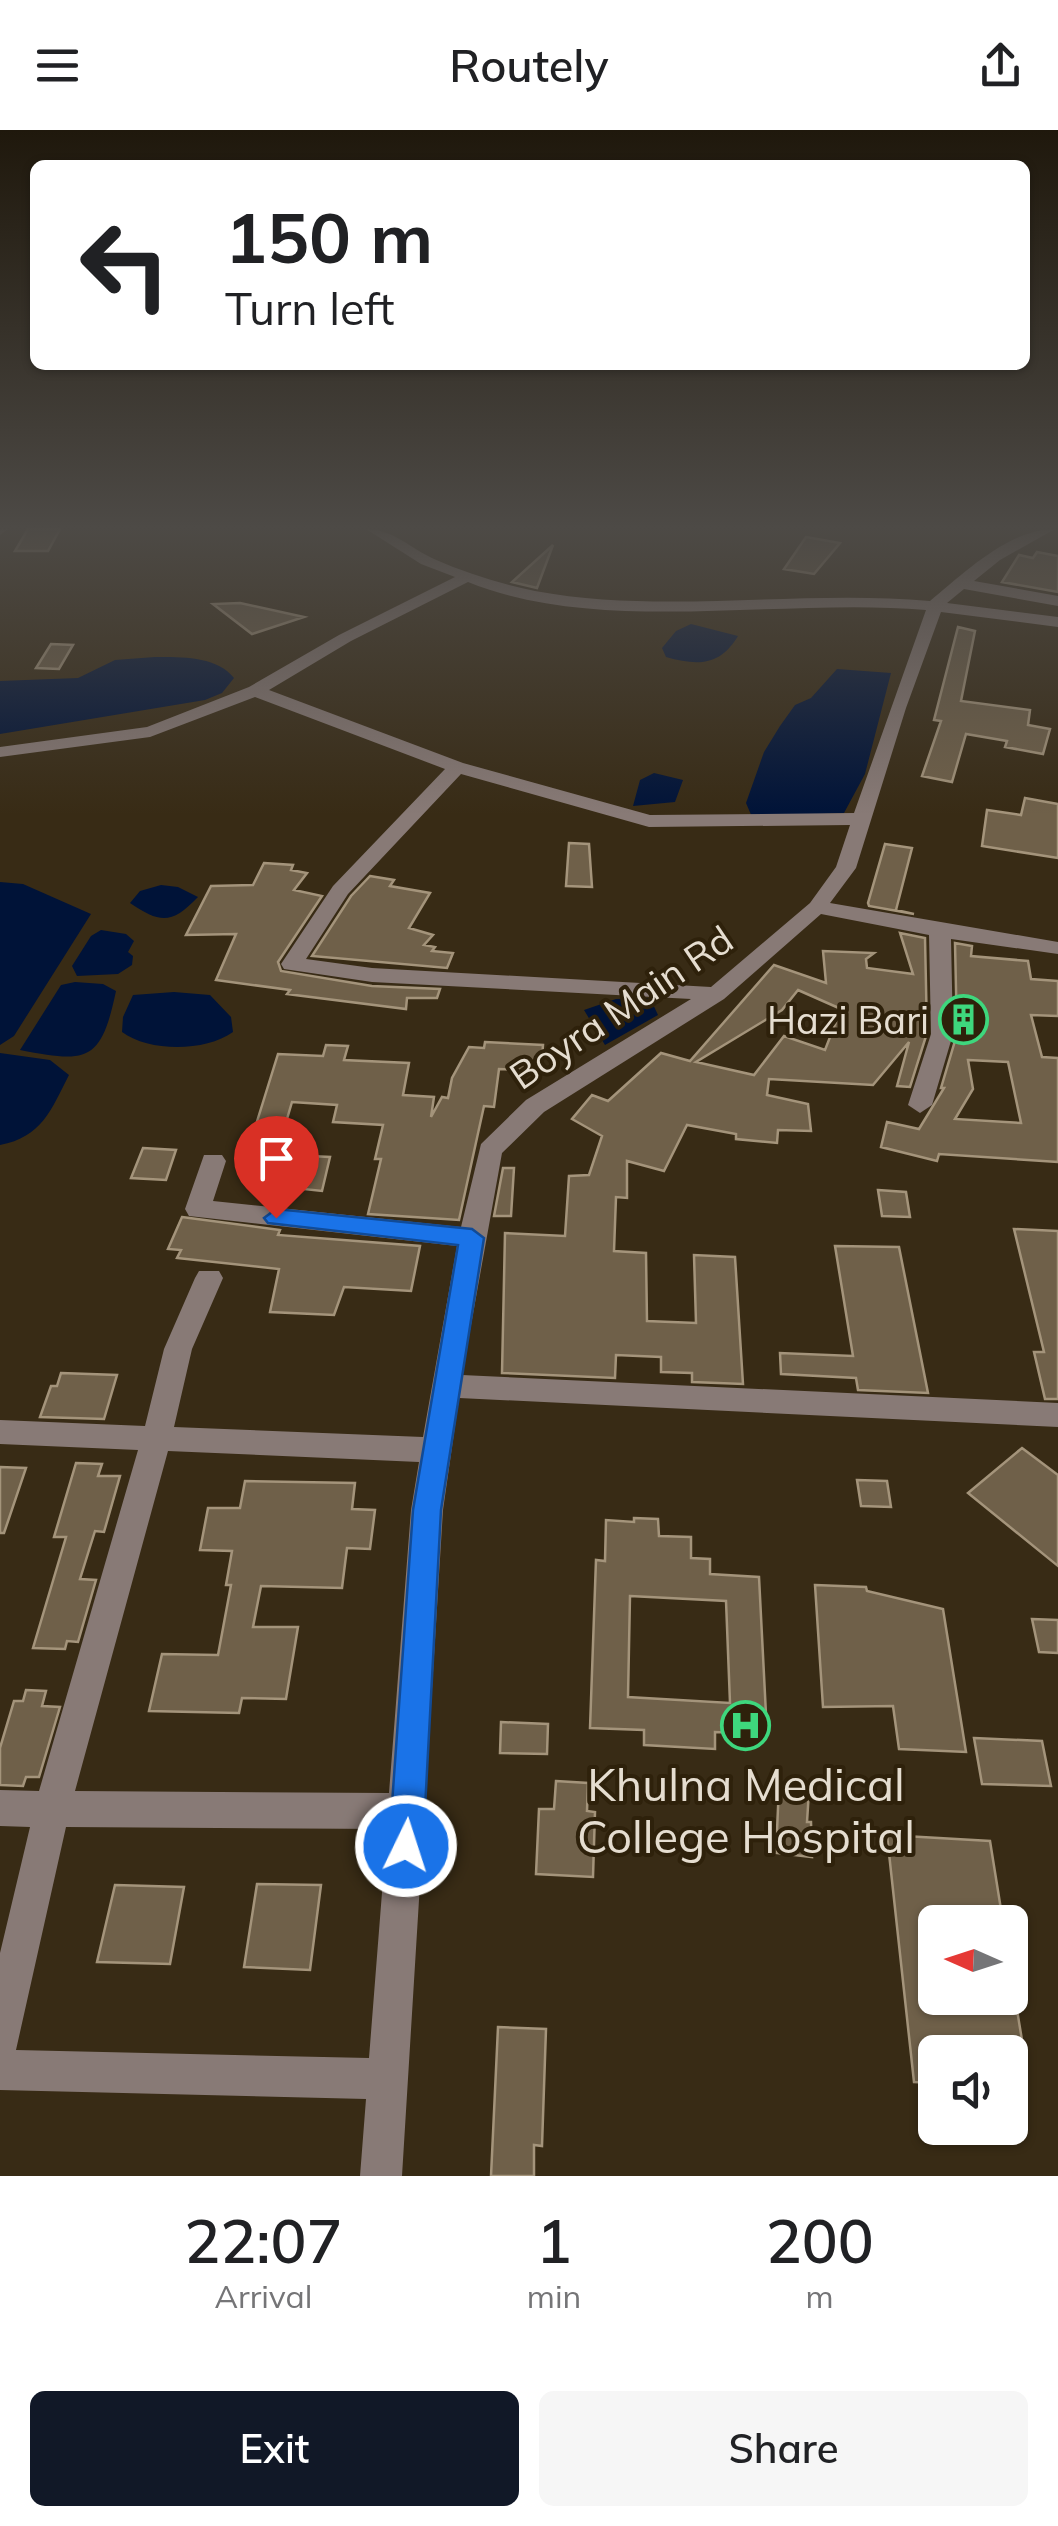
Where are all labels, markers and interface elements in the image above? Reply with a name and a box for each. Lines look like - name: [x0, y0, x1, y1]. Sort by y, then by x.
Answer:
- text: Routely: [449, 37, 609, 93]
- icon: menu: [30, 38, 85, 93]
- icon: share: [973, 38, 1028, 93]
- text: 150 m: [225, 193, 433, 281]
- icon: left: [60, 200, 190, 330]
- text: Turn left: [225, 280, 394, 336]
- street label: Boyra Main Rd: [500, 915, 742, 1099]
- building icon: Hazi Bari: [938, 994, 990, 1046]
- place label: Hazi Bari: [767, 996, 929, 1044]
- pin: [234, 1116, 319, 1219]
- icon: arrive: [249, 1131, 304, 1186]
- hospital icon: Khulna Medical College Hospital: [720, 1700, 772, 1752]
- place label: Khulna Medical College Hospital: [577, 1756, 915, 1864]
- position arrow: [354, 1794, 458, 1898]
- north arrow: [918, 1905, 1028, 2015]
- map controls: [918, 1905, 1028, 2145]
- button: sound: [918, 2035, 1028, 2145]
- text: 22:07: [184, 2203, 343, 2278]
- text: 1: [536, 2203, 572, 2278]
- text: 200: [766, 2203, 874, 2278]
- text: Arrival: [215, 2276, 312, 2316]
- text: min: [527, 2276, 581, 2316]
- text: m: [806, 2276, 834, 2316]
- button: Exit: [30, 2391, 519, 2506]
- button: Share: [539, 2391, 1028, 2506]

